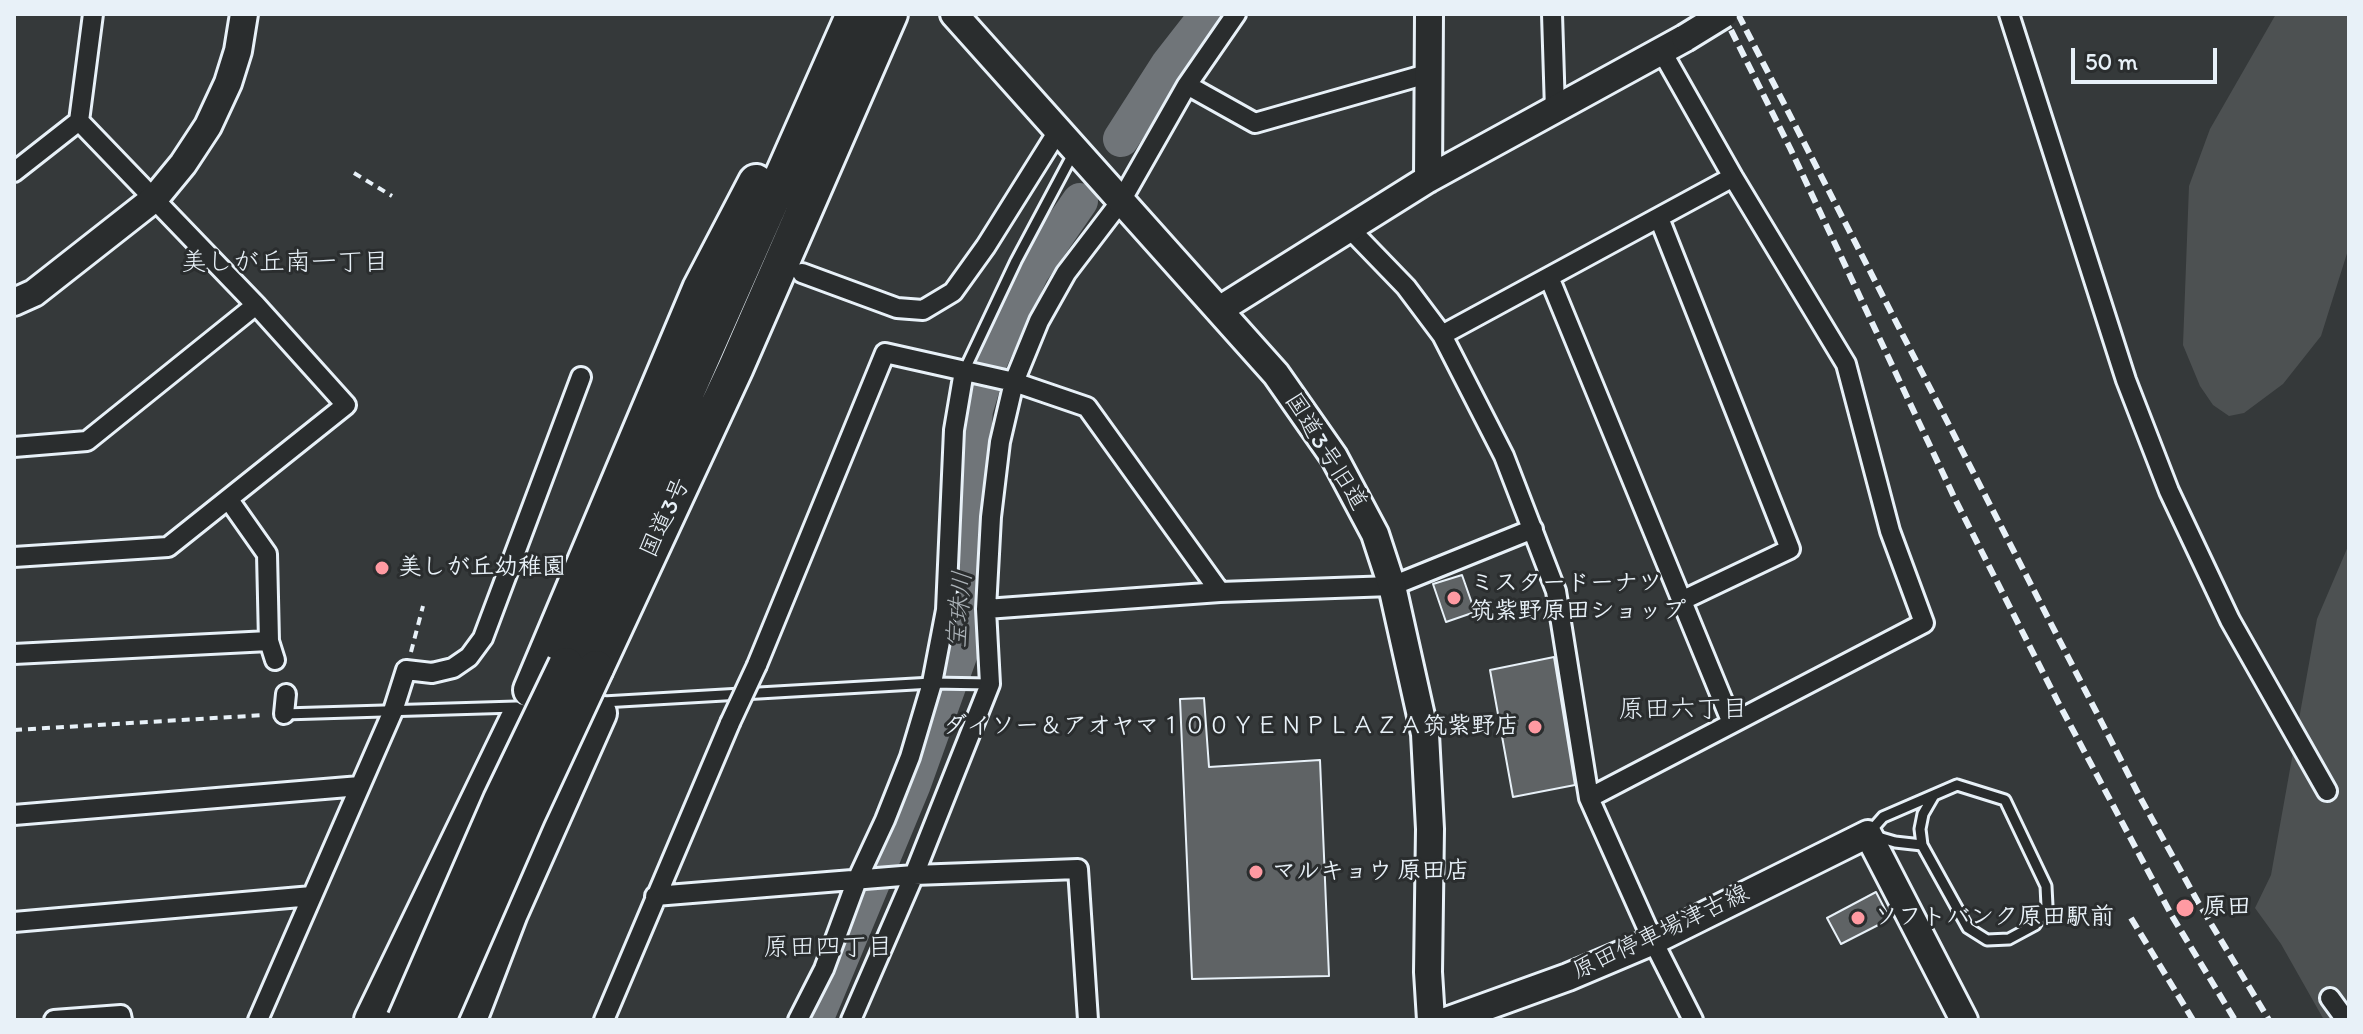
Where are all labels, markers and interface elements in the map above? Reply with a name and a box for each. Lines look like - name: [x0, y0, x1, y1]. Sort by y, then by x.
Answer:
- scale bar: [2075, 32, 2221, 82]
- text: 50 m: [2085, 47, 2138, 76]
- district label: 美しが丘南一丁目: [181, 247, 389, 279]
- street label: 国道3号旧道: [1278, 388, 1372, 516]
- street label: 国道3号: [635, 473, 697, 563]
- place label: 美しが丘幼稚園: [398, 554, 566, 582]
- marker: 美しが丘幼稚園: [373, 559, 391, 577]
- water label: 宝珠川: [942, 570, 980, 650]
- place label: ミスタードーナツ 筑紫野原田ショップ: [1470, 570, 1686, 626]
- marker: ミスタードーナツ 筑紫野原田ショップ: [1445, 589, 1463, 607]
- district label: 原田六丁目: [1618, 694, 1748, 726]
- place label: ダイソー＆アオヤマ１００ＹＥＮＰＬＡＺＡ筑紫野店: [943, 713, 1519, 741]
- marker: ダイソー＆アオヤマ１００ＹＥＮＰＬＡＺＡ筑紫野店: [1526, 718, 1544, 736]
- place label: マルキョウ 原田店: [1272, 858, 1469, 886]
- marker: マルキョウ 原田店: [1247, 863, 1265, 881]
- street label: 原田停車場津古線: [1568, 879, 1754, 987]
- place label: 原田: [2203, 894, 2251, 922]
- marker: 原田: [2174, 897, 2196, 919]
- place label: ソフトバンク原田駅前: [1874, 904, 2114, 932]
- marker: ソフトバンク原田駅前: [1849, 909, 1867, 927]
- district label: 原田四丁目: [763, 932, 893, 964]

